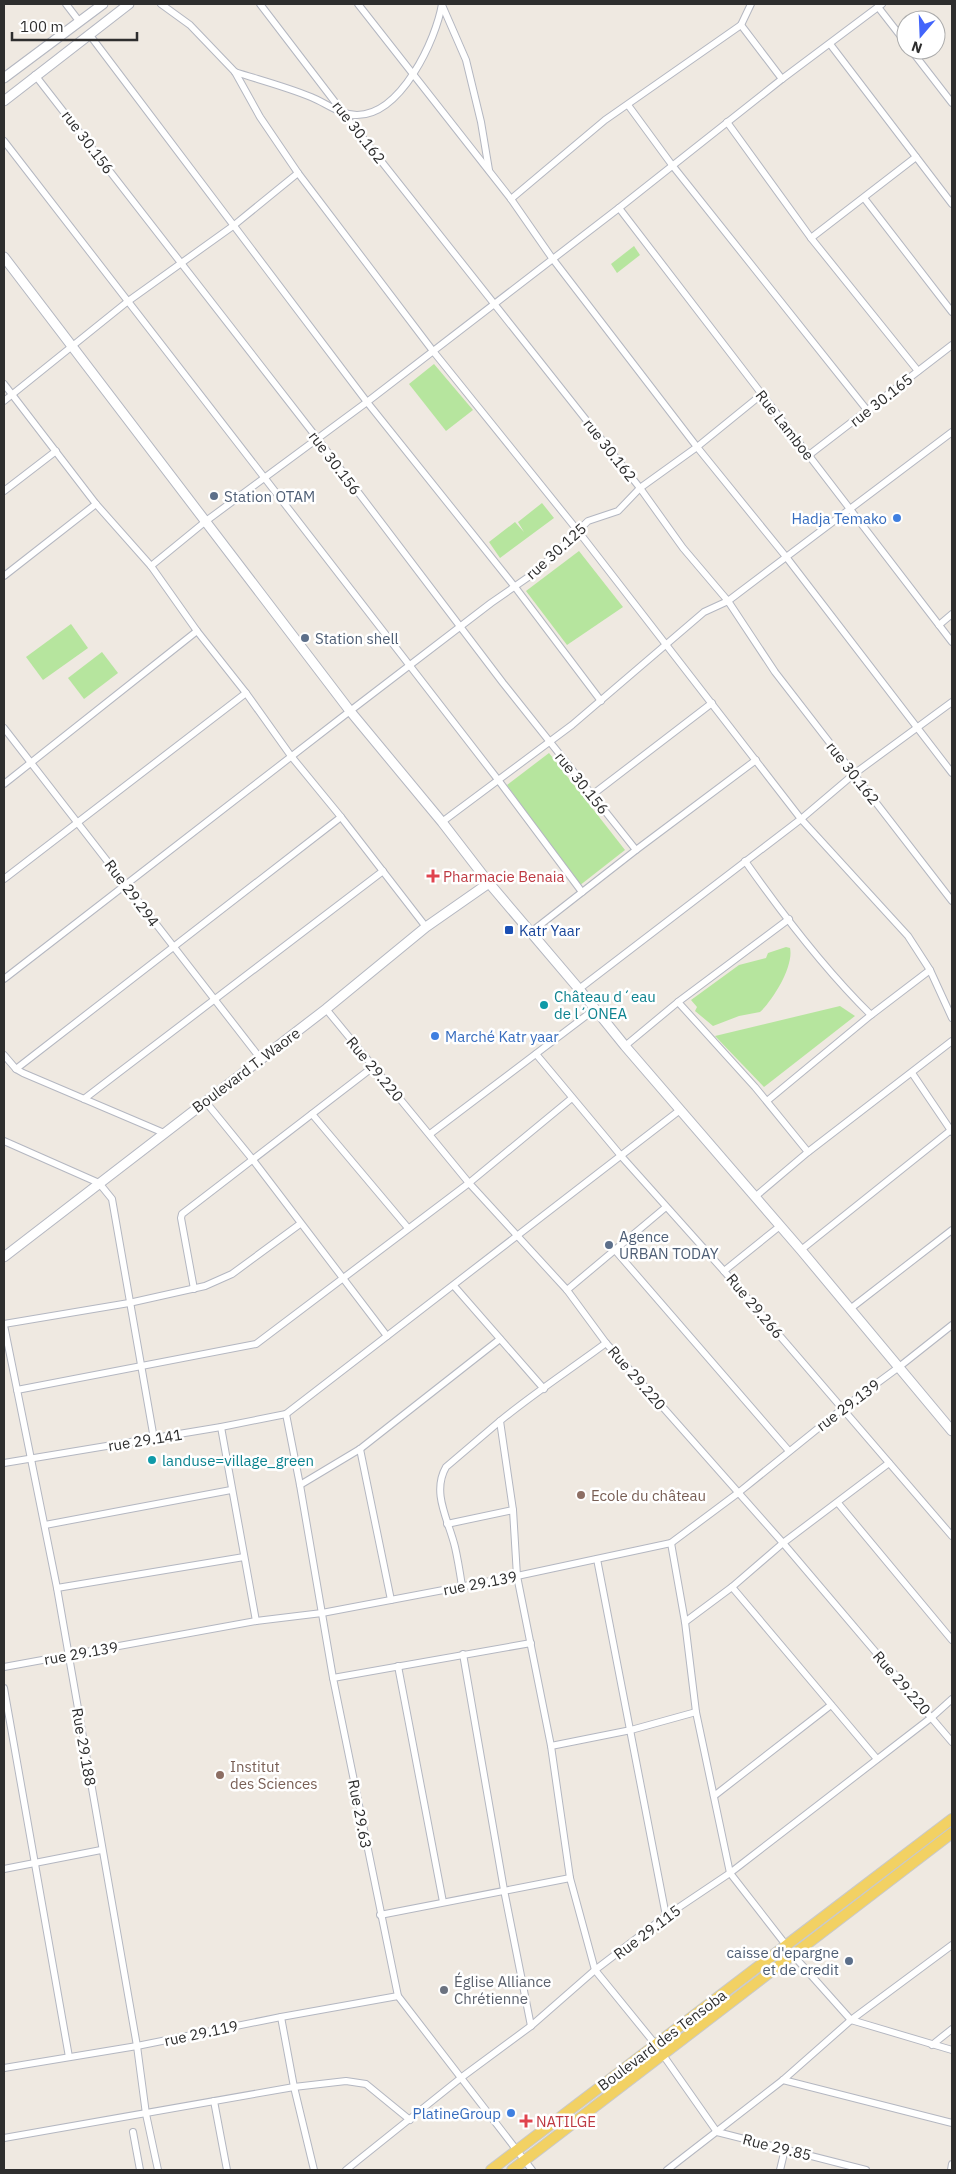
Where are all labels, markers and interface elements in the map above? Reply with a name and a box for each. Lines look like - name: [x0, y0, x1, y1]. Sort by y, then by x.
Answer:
- scale bar: [12, 10, 138, 42]
- north arrow: [896, 10, 946, 60]
- text: 100 m: [20, 17, 64, 36]
- text: N: [909, 37, 924, 57]
- street label: rue 30.162: [328, 97, 390, 167]
- street label: rue 30.156: [58, 106, 118, 178]
- street label: rue 30.165: [846, 369, 916, 431]
- street label: Rue Lamboe: [752, 386, 818, 464]
- street label: rue 30.162: [579, 415, 641, 485]
- street label: rue 30.156: [305, 427, 365, 499]
- place label: Station OTAM: [224, 487, 315, 506]
- marker: Station OTAM: [208, 490, 220, 502]
- place label: Hadja Temako: [791, 509, 887, 528]
- marker: Hadja Temako: [891, 512, 903, 524]
- street label: rue 30.125: [522, 519, 590, 583]
- place label: Station shell: [315, 629, 399, 648]
- marker: Station shell: [299, 632, 311, 644]
- street label: rue 30.162: [822, 738, 884, 808]
- street label: rue 30.156: [551, 748, 613, 818]
- street label: Rue 29.294: [101, 856, 163, 930]
- place label: Pharmacie Benaia: [443, 867, 565, 886]
- marker: Pharmacie Benaia: [427, 870, 439, 882]
- place label: Katr Yaar: [519, 921, 581, 940]
- marker: Katr Yaar: [503, 924, 515, 936]
- place label: Château d´eau de l´ONEA: [554, 987, 656, 1023]
- marker: Château d´eau de l´ONEA: [538, 999, 550, 1011]
- street label: Boulevard T. Waore: [188, 1023, 304, 1117]
- place label: Marché Katr yaar: [445, 1027, 559, 1046]
- marker: Marché Katr yaar: [429, 1030, 441, 1042]
- street label: Rue 29.220: [342, 1033, 408, 1105]
- place label: Agence URBAN TODAY: [619, 1227, 719, 1263]
- marker: Agence URBAN TODAY: [603, 1239, 615, 1251]
- street label: Rue 29.266: [722, 1270, 788, 1342]
- street label: Rue 29.220: [604, 1342, 670, 1414]
- street label: rue 29.139: [812, 1375, 884, 1435]
- street label: rue 29.141: [107, 1425, 183, 1455]
- place label: landuse=village_green: [162, 1451, 314, 1470]
- marker: landuse=village_green: [146, 1454, 158, 1466]
- place label: Ecole du château: [591, 1486, 706, 1505]
- marker: Ecole du château: [575, 1489, 587, 1501]
- street label: rue 29.139: [441, 1567, 519, 1599]
- street label: rue 29.139: [42, 1637, 120, 1669]
- street label: Rue 29.220: [869, 1647, 935, 1719]
- street label: Rue 29.188: [68, 1706, 100, 1788]
- place label: Institut des Sciences: [230, 1757, 318, 1793]
- marker: Institut des Sciences: [214, 1769, 226, 1781]
- street label: Rue 29.63: [344, 1778, 376, 1850]
- street label: Rue 29.115: [610, 1901, 684, 1963]
- place label: caisse d'epargne et de credit: [727, 1943, 839, 1979]
- marker: caisse d'epargne et de credit: [843, 1955, 855, 1967]
- place label: Église Alliance Chrétienne: [454, 1972, 551, 2008]
- marker: Église Alliance Chrétienne: [438, 1984, 450, 1996]
- street label: Boulevard des Tensoba: [594, 1985, 730, 2095]
- street label: rue 29.119: [162, 2016, 240, 2050]
- place label: PlatineGroup: [413, 2104, 501, 2123]
- marker: PlatineGroup: [505, 2107, 517, 2119]
- place label: NATILGE: [536, 2112, 596, 2131]
- marker: NATILGE: [520, 2115, 532, 2127]
- street label: Rue 29.85: [741, 2129, 813, 2165]

